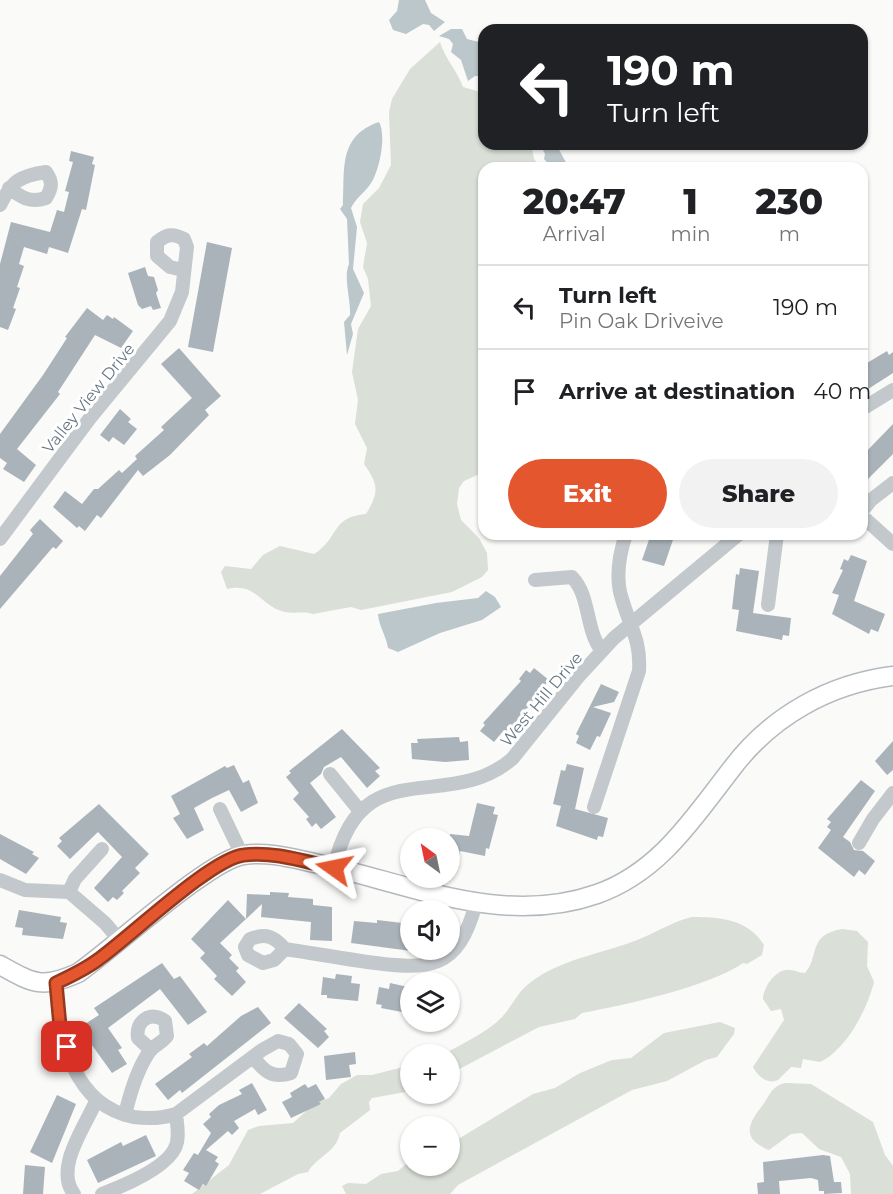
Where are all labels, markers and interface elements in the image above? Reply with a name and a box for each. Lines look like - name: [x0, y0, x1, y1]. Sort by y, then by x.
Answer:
- text: 190 m: [607, 44, 735, 96]
- icon: left: [508, 48, 586, 126]
- text: Turn left: [607, 96, 720, 129]
- text: 20:47: [523, 179, 626, 223]
- text: 1: [683, 179, 698, 223]
- text: 230: [755, 179, 823, 223]
- text: Arrival: [543, 222, 606, 246]
- text: min: [670, 222, 711, 246]
- text: m: [779, 222, 800, 246]
- text: Turn left: [559, 282, 657, 309]
- icon: left: [508, 291, 541, 324]
- text: 190 m: [773, 294, 838, 321]
- text: Pin Oak Driveive: [559, 309, 724, 333]
- street label: Valley View Drive: [38, 340, 138, 457]
- icon: arrive: [508, 375, 541, 408]
- text: Arrive at destination: [559, 378, 795, 405]
- text: 40 m: [813, 378, 871, 405]
- button: Exit: [508, 459, 667, 528]
- button: Share: [679, 459, 838, 528]
- street label: West Hill Drive: [496, 648, 586, 750]
- north arrow: [400, 828, 460, 888]
- map controls: [400, 828, 460, 1176]
- position arrow: [302, 836, 366, 900]
- button: sound: [400, 900, 460, 960]
- button: layers: [400, 972, 460, 1032]
- pin: [41, 1021, 92, 1072]
- icon: arrive: [50, 1030, 83, 1063]
- button: +: [400, 1044, 460, 1104]
- button: −: [400, 1116, 460, 1176]

